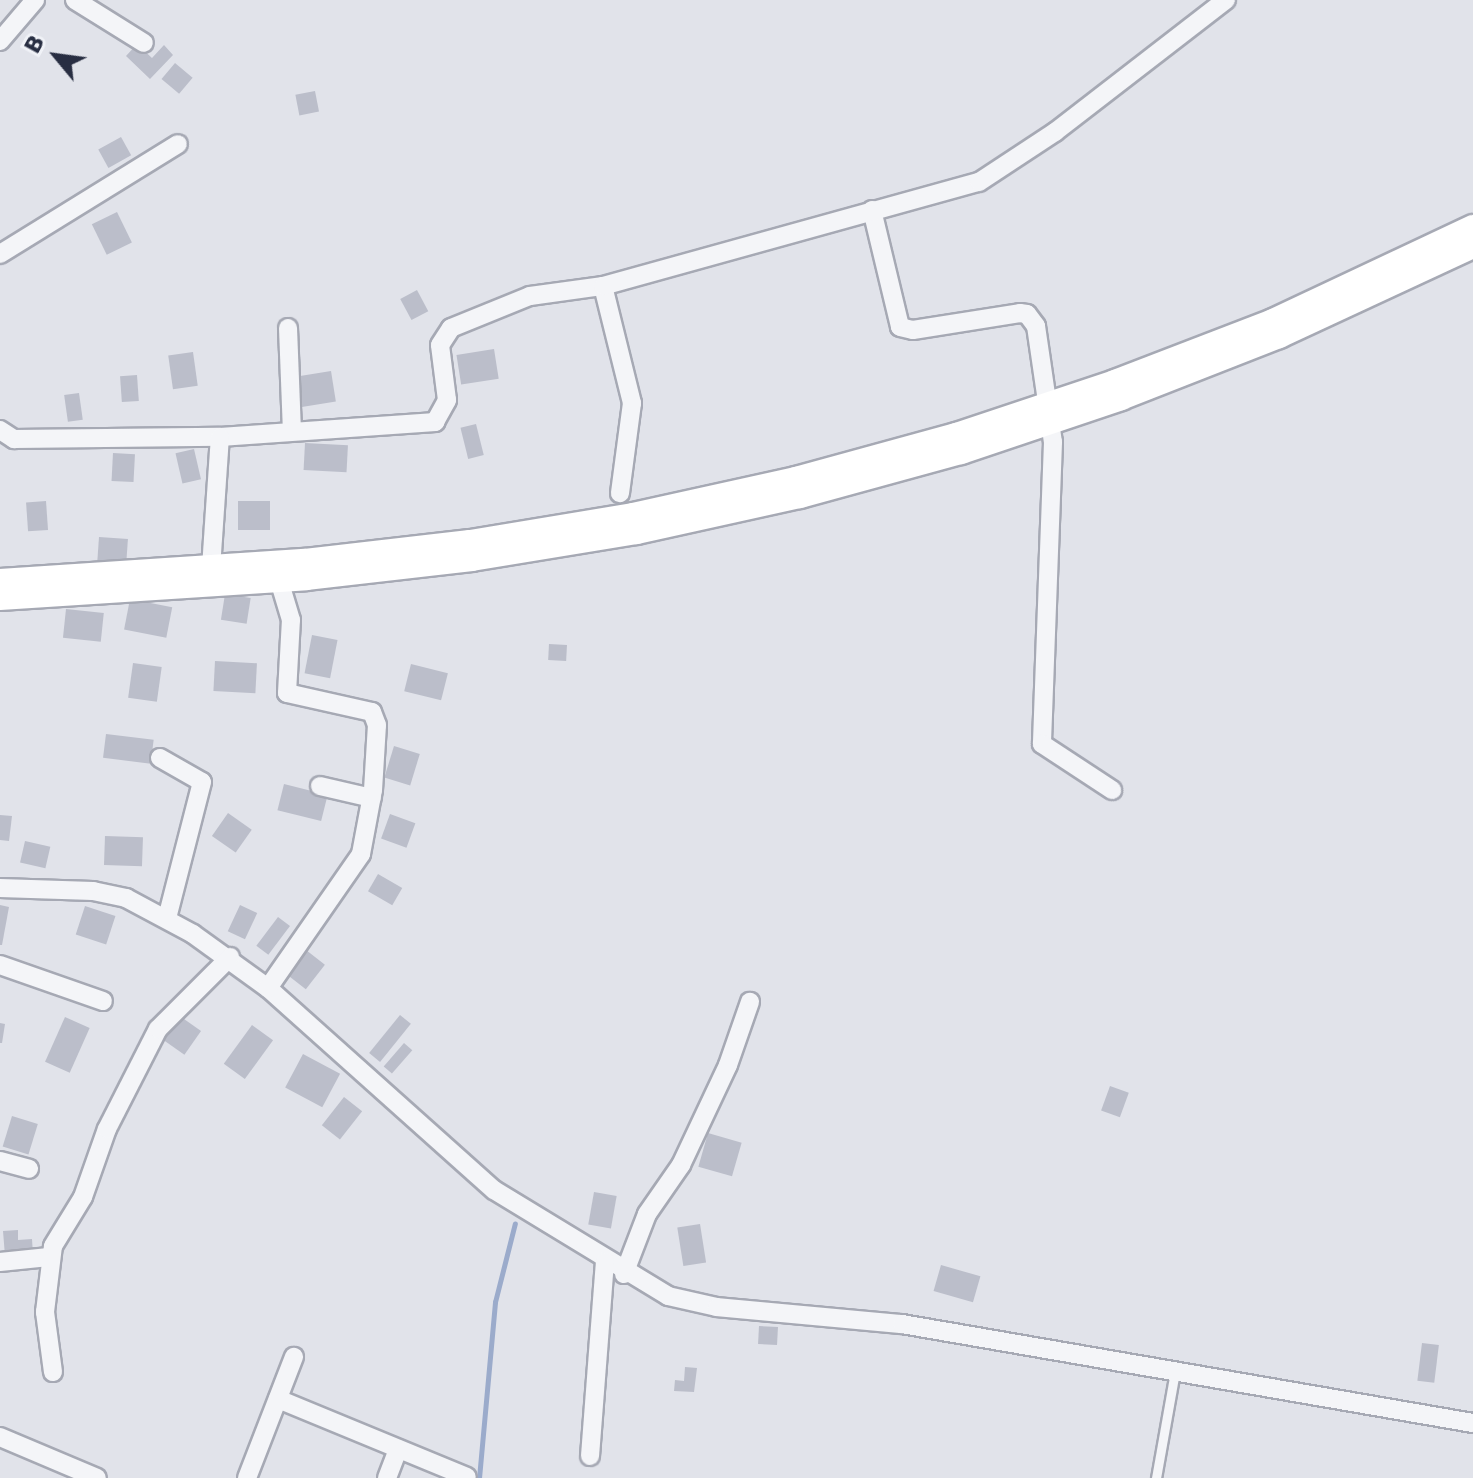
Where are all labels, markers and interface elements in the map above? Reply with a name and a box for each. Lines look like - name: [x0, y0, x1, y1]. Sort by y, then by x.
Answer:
- north arrow: [16, 16, 96, 96]
- text: B: [20, 31, 50, 58]

